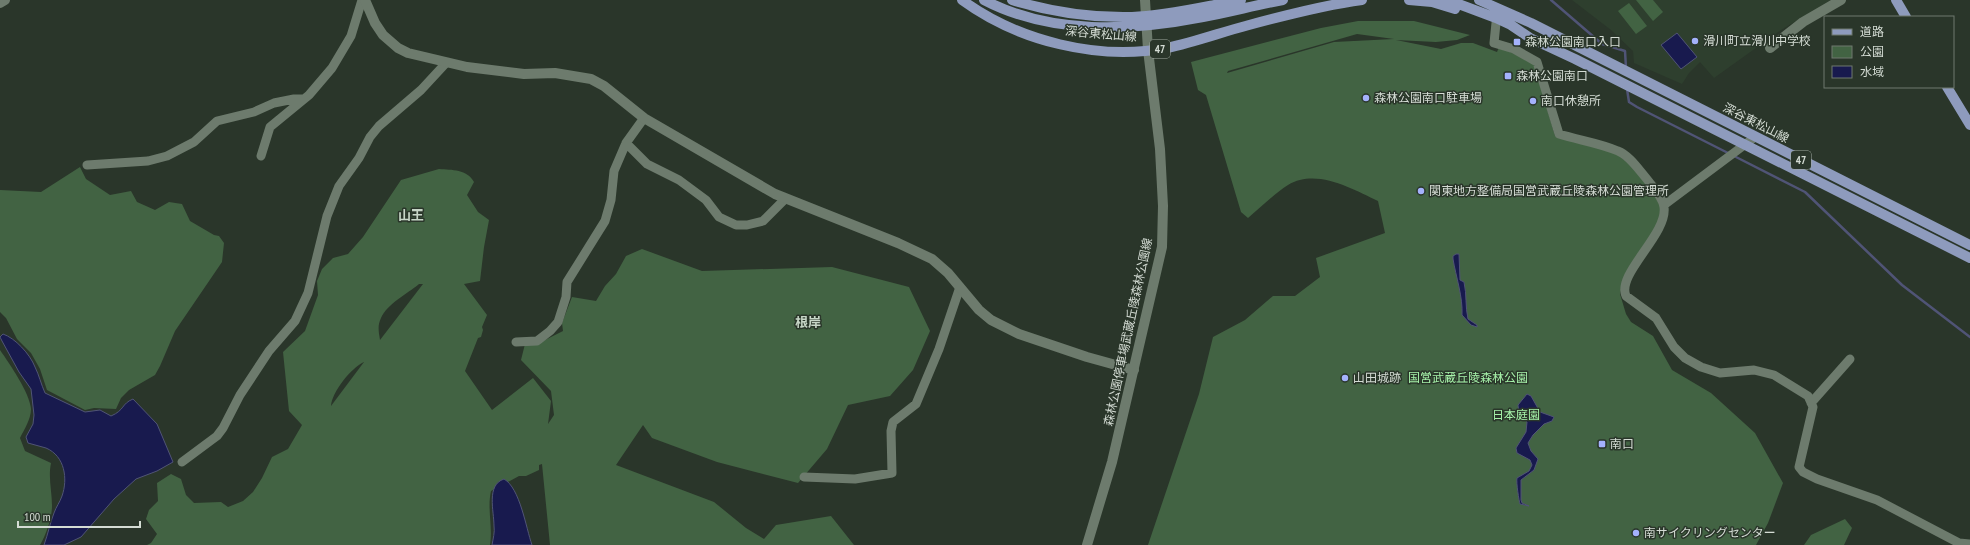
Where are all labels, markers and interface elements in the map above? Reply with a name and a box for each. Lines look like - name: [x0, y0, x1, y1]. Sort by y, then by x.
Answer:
- legend: [1824, 16, 1954, 88]
- street label: 深谷東松山線: [1065, 23, 1138, 44]
- text: 道路: [1860, 24, 1884, 39]
- place label: 滑川町立滑川中学校: [1703, 33, 1811, 48]
- place label: 森林公園南口入口: [1525, 34, 1621, 49]
- marker: 滑川町立滑川中学校: [1690, 36, 1700, 46]
- marker: 森林公園南口入口: [1512, 37, 1522, 47]
- road number: 47: [1150, 40, 1170, 58]
- text: 公園: [1860, 44, 1884, 59]
- text: 水域: [1860, 64, 1884, 79]
- place label: 森林公園南口: [1516, 68, 1588, 83]
- marker: 森林公園南口: [1503, 71, 1513, 81]
- place label: 森林公園南口駐車場: [1374, 90, 1482, 105]
- marker: 森林公園南口駐車場: [1361, 93, 1371, 103]
- place label: 南口休憩所: [1541, 93, 1601, 108]
- marker: 南口休憩所: [1528, 96, 1538, 106]
- street label: 深谷東松山線: [1721, 100, 1792, 146]
- road number: 47: [1791, 151, 1811, 169]
- place label: 関東地方整備局国営武蔵丘陵森林公園管理所: [1429, 183, 1669, 198]
- marker: 関東地方整備局国営武蔵丘陵森林公園管理所: [1416, 186, 1426, 196]
- district label: 山王: [398, 207, 424, 224]
- street label: 森林公園停車場武蔵丘陵森林公園線: [1100, 236, 1155, 427]
- district label: 根岸: [795, 314, 821, 331]
- place label: 山田城跡: [1353, 370, 1401, 385]
- park label: 国営武蔵丘陵森林公園: [1408, 370, 1528, 385]
- marker: 山田城跡: [1340, 373, 1350, 383]
- park label: 日本庭園: [1492, 407, 1540, 422]
- place label: 南口: [1610, 436, 1634, 451]
- marker: 南口: [1597, 439, 1607, 449]
- scale bar: [18, 503, 140, 529]
- text: 100 m: [24, 509, 51, 524]
- place label: 南サイクリングセンター: [1644, 525, 1776, 540]
- marker: 南サイクリングセンター: [1631, 528, 1641, 538]

